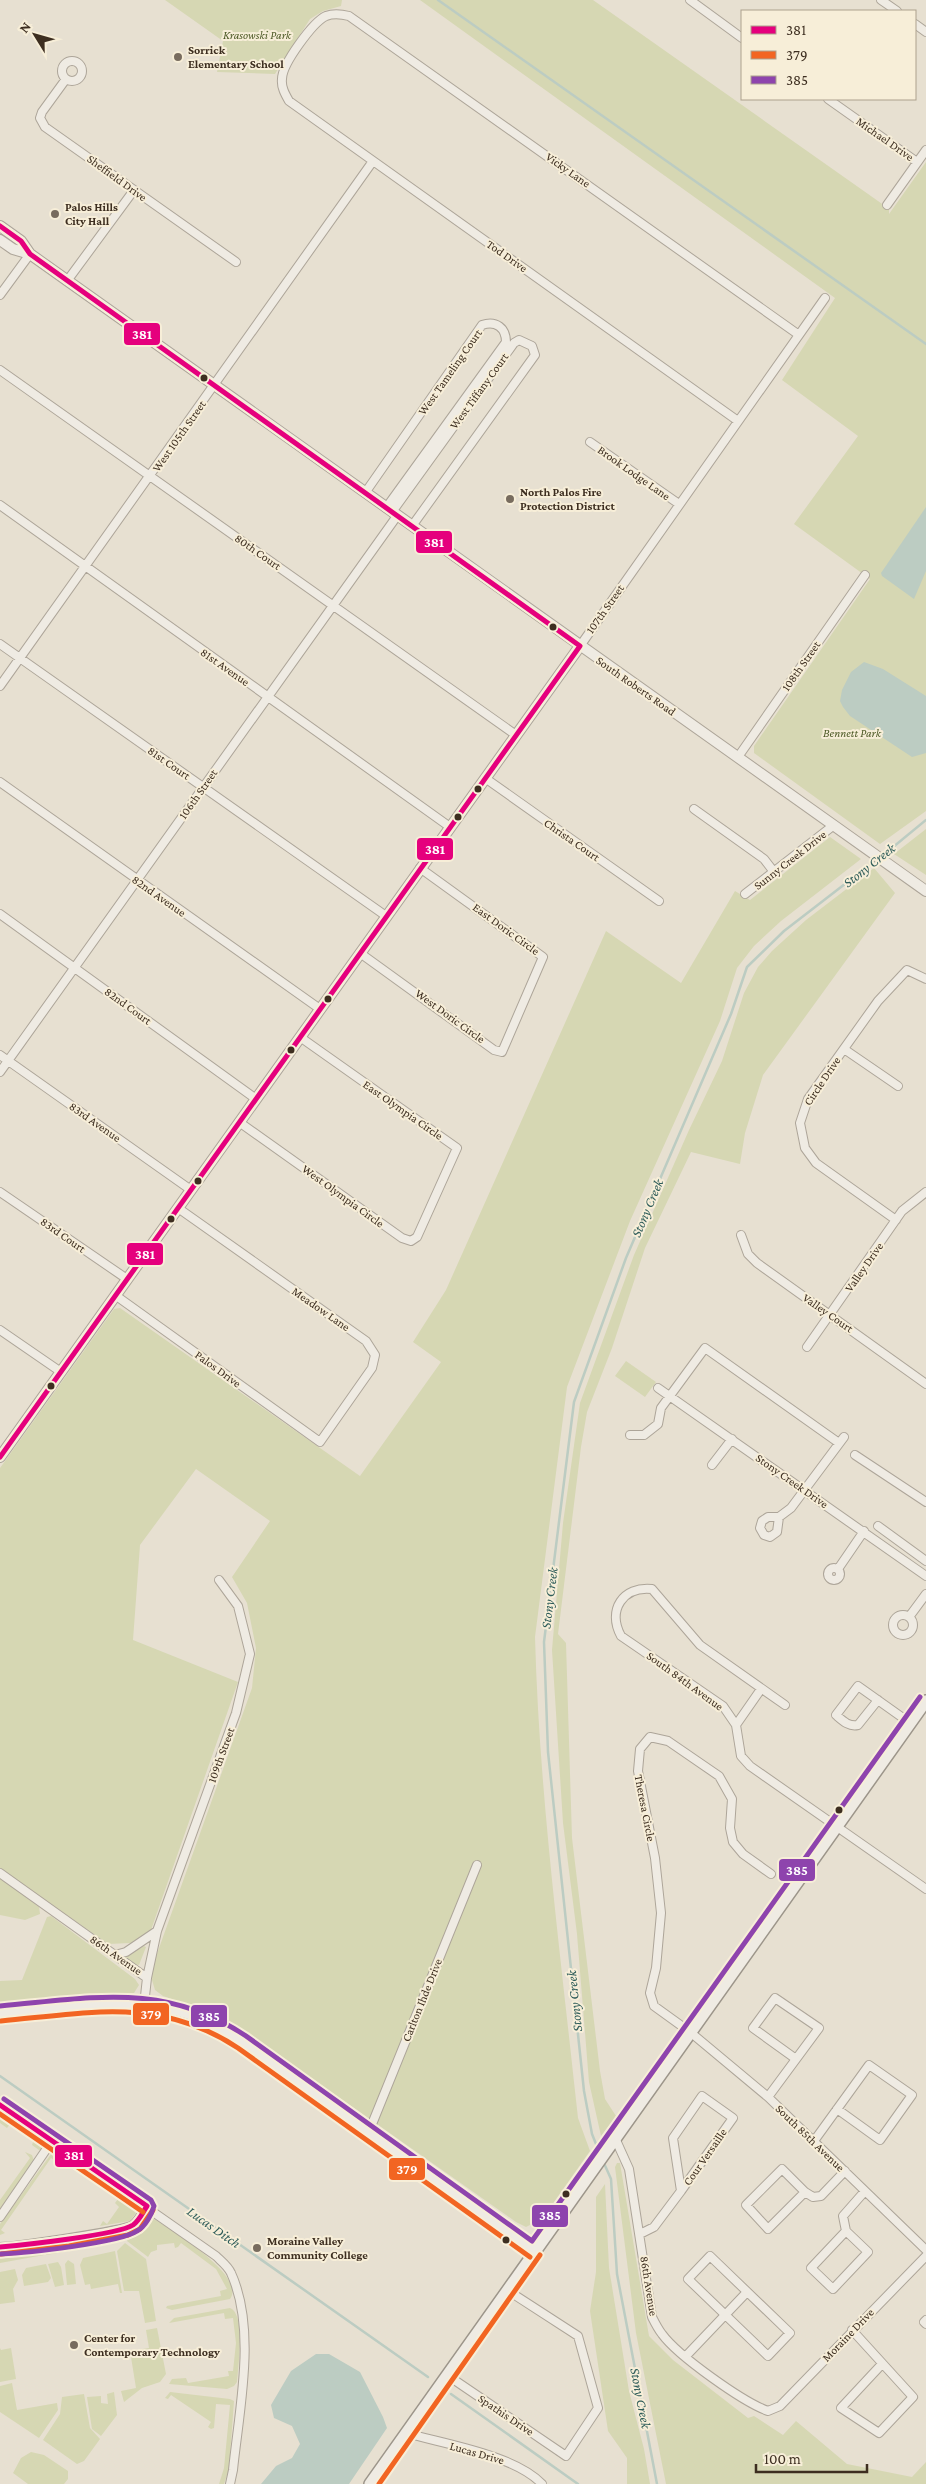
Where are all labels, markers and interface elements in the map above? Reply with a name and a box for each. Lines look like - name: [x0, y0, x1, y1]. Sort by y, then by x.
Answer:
- north arrow: [10, 10, 60, 60]
- legend: [741, 10, 916, 100]
- text: N: [15, 18, 34, 36]
- text: 381: [786, 22, 806, 38]
- park label: Krasowski Park: [223, 28, 292, 42]
- place label: Sorrick Elementary School: [188, 43, 284, 71]
- text: 379: [786, 47, 808, 63]
- marker: Sorrick Elementary School: [172, 51, 184, 63]
- text: 385: [786, 72, 808, 88]
- street label: Michael Drive: [854, 114, 916, 164]
- street label: Vicky Lane: [543, 150, 593, 190]
- street label: Sheffield Drive: [84, 152, 150, 204]
- place label: Palos Hills City Hall: [65, 200, 118, 228]
- marker: Palos Hills City Hall: [49, 208, 61, 220]
- street label: Tod Drive: [484, 237, 530, 275]
- line badge: 381: [123, 322, 161, 346]
- text: 381: [132, 326, 152, 342]
- street label: West Tameling Court: [415, 326, 485, 418]
- street label: West Tiffany Court: [447, 349, 512, 432]
- unlabelled marker: [199, 373, 209, 383]
- street label: West 105th Street: [149, 397, 209, 474]
- street label: Brook Lodge Lane: [595, 443, 673, 503]
- place label: North Palos Fire Protection District: [520, 485, 615, 513]
- marker: North Palos Fire Protection District: [504, 493, 516, 505]
- line badge: 381: [415, 530, 453, 554]
- street label: 80th Court: [232, 531, 285, 574]
- text: 381: [424, 534, 444, 550]
- street label: 107th Street: [583, 581, 628, 636]
- unlabelled marker: [548, 622, 558, 632]
- street label: 108th Street: [779, 637, 824, 694]
- street label: 81st Avenue: [198, 645, 252, 689]
- street label: South Roberts Road: [594, 653, 679, 719]
- park label: Bennett Park: [823, 726, 882, 740]
- street label: 81st Court: [145, 743, 194, 783]
- street label: 106th Street: [176, 766, 221, 822]
- unlabelled marker: [473, 784, 483, 794]
- unlabelled marker: [453, 812, 463, 822]
- street label: Christa Court: [541, 816, 603, 865]
- street label: Sunny Creek Drive: [751, 827, 829, 893]
- line badge: 381: [416, 837, 454, 861]
- water label: Stony Creek: [840, 839, 899, 890]
- text: 381: [425, 841, 445, 857]
- street label: 82nd Avenue: [129, 872, 189, 920]
- street label: East Doric Circle: [470, 900, 542, 958]
- street label: 82nd Court: [102, 984, 155, 1028]
- street label: West Doric Circle: [412, 986, 488, 1046]
- unlabelled marker: [323, 994, 333, 1004]
- unlabelled marker: [286, 1045, 296, 1055]
- street label: Circle Drive: [801, 1054, 843, 1108]
- street label: East Olympia Circle: [360, 1077, 446, 1143]
- street label: 83rd Avenue: [66, 1099, 124, 1145]
- street label: West Olympia Circle: [299, 1162, 387, 1230]
- unlabelled marker: [193, 1176, 203, 1186]
- water label: Stony Creek: [628, 1176, 667, 1240]
- street label: 83rd Court: [38, 1214, 89, 1256]
- unlabelled marker: [166, 1214, 176, 1224]
- street label: Valley Drive: [842, 1240, 886, 1294]
- line badge: 381: [126, 1242, 164, 1266]
- text: 381: [135, 1246, 155, 1262]
- street label: Meadow Lane: [289, 1284, 353, 1334]
- street label: Valley Court: [800, 1290, 857, 1336]
- street label: Palos Drive: [192, 1348, 244, 1390]
- unlabelled marker: [46, 1381, 56, 1391]
- street label: Stony Creek Drive: [753, 1451, 831, 1511]
- water label: Stony Creek: [537, 1566, 561, 1630]
- street label: South 84th Avenue: [644, 1649, 726, 1713]
- street label: 109th Street: [205, 1725, 238, 1784]
- street label: Theresa Circle: [632, 1773, 658, 1843]
- unlabelled marker: [834, 1805, 844, 1815]
- line badge: 385: [778, 1858, 816, 1882]
- text: 385: [786, 1862, 808, 1878]
- street label: 86th Avenue: [87, 1932, 145, 1978]
- street label: Carlton Ihde Drive: [399, 1956, 445, 2044]
- water label: Stony Creek: [563, 1969, 585, 2033]
- line badge: 379: [132, 2002, 170, 2026]
- line badge: 385: [190, 2004, 228, 2028]
- text: 379: [140, 2006, 162, 2022]
- text: 385: [198, 2008, 220, 2024]
- street label: South 85th Avenue: [773, 2102, 847, 2174]
- street label: Cour Versaille: [680, 2126, 730, 2188]
- line badge: 381: [54, 2144, 93, 2168]
- text: 381: [64, 2147, 84, 2163]
- line badge: 379: [388, 2157, 426, 2181]
- text: 379: [396, 2161, 418, 2177]
- unlabelled marker: [561, 2189, 571, 2199]
- water label: Lucas Ditch: [184, 2203, 244, 2251]
- line badge: 385: [531, 2204, 569, 2228]
- text: 385: [539, 2207, 561, 2223]
- place label: Moraine Valley Community College: [267, 2234, 368, 2262]
- unlabelled marker: [501, 2235, 511, 2245]
- marker: Moraine Valley Community College: [251, 2242, 263, 2254]
- street label: 86th Avenue: [637, 2255, 661, 2317]
- street label: Moraine Drive: [819, 2305, 877, 2365]
- place label: Center for Contemporary Technology: [84, 2331, 220, 2359]
- marker: Center for Contemporary Technology: [68, 2339, 80, 2351]
- water label: Stony Creek: [627, 2366, 655, 2431]
- street label: Spathis Drive: [476, 2391, 536, 2439]
- street label: Lucas Drive: [448, 2439, 506, 2467]
- scale bar: [756, 2442, 867, 2474]
- text: 100 m: [764, 2451, 801, 2467]

